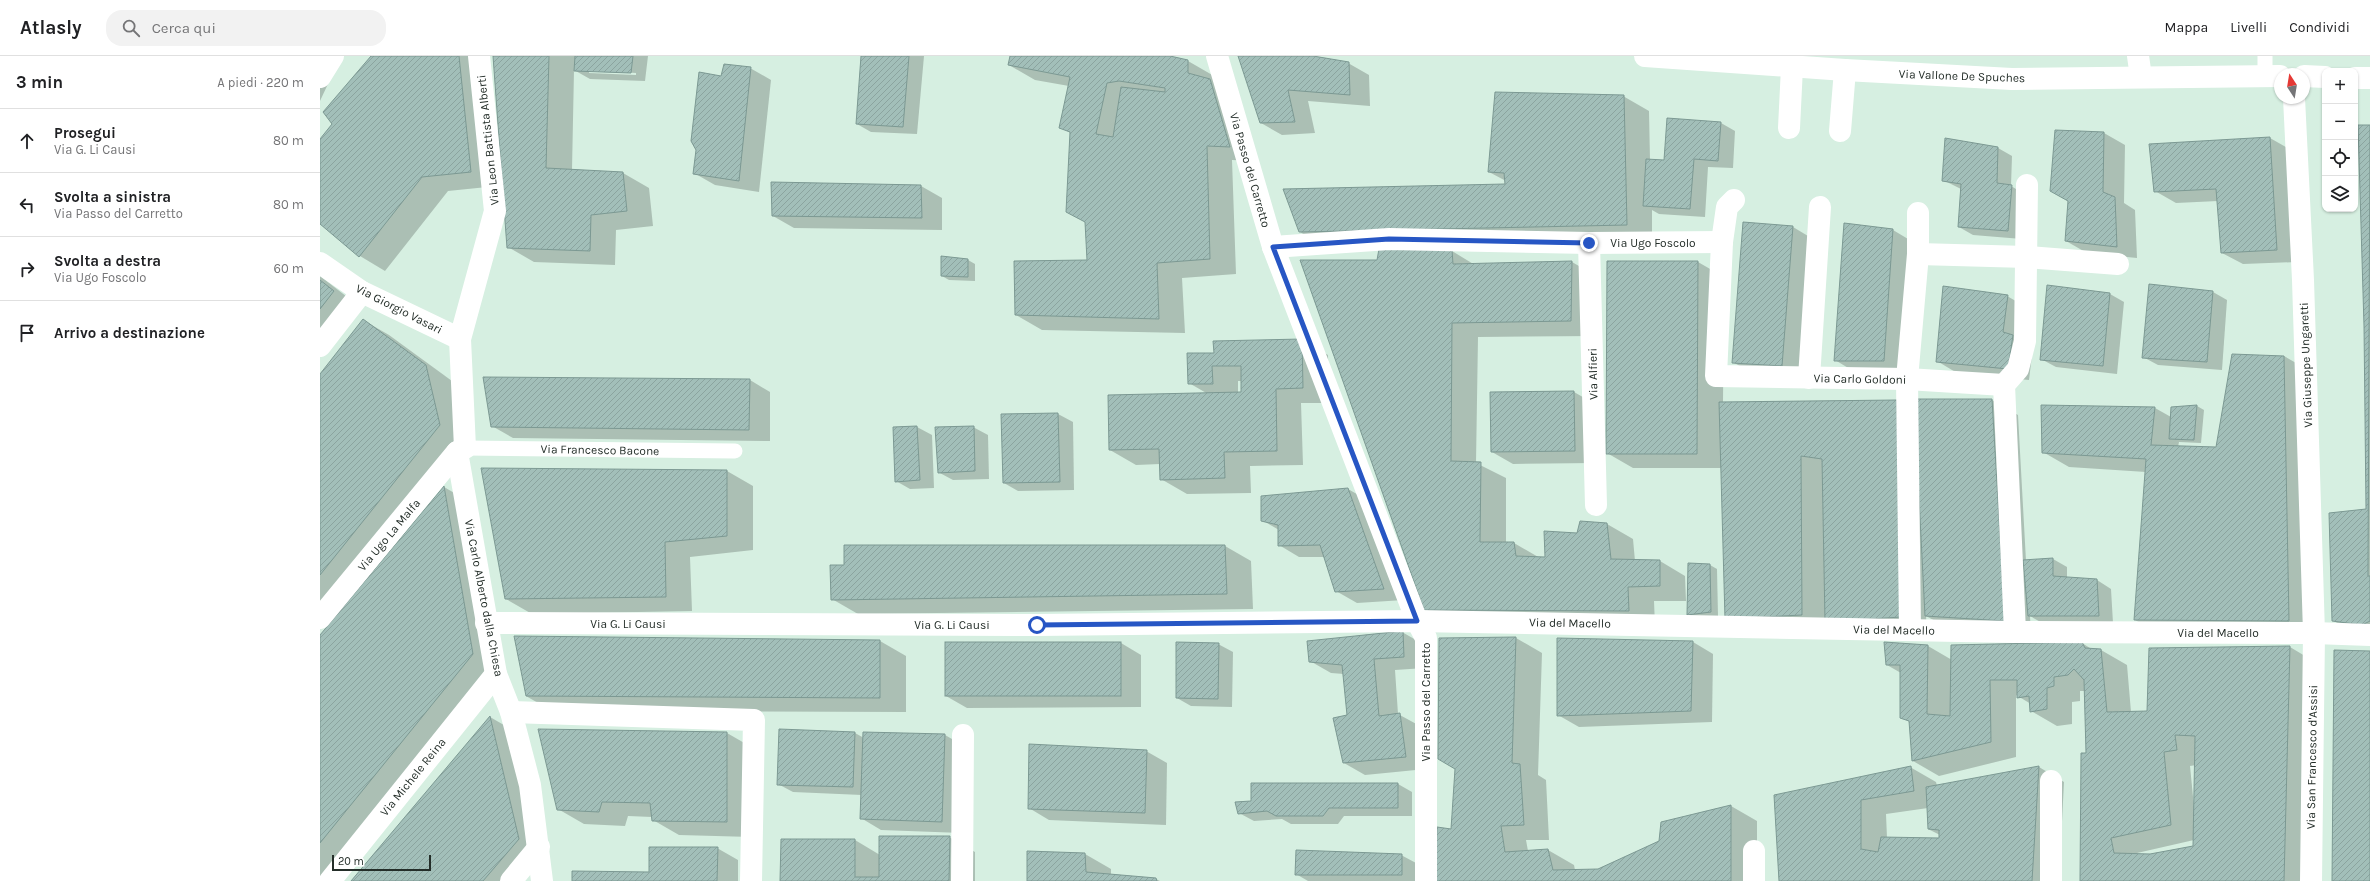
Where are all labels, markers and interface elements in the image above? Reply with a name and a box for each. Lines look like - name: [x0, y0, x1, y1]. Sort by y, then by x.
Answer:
- search box: [106, 10, 386, 46]
- text: Atlasly: [20, 17, 82, 39]
- icon: search: [120, 17, 142, 39]
- text: Cerca qui: [152, 19, 216, 37]
- text: Mappa: [2165, 19, 2208, 36]
- text: Livelli: [2230, 19, 2267, 36]
- text: Condividi: [2289, 19, 2350, 36]
- street label: Via Vallone De Spuches: [1898, 67, 2026, 85]
- north arrow: [2274, 68, 2310, 104]
- map controls: [2322, 68, 2358, 212]
- button: +: [2322, 68, 2358, 104]
- text: 3 min: [16, 72, 63, 92]
- street label: Via Leon Battista Alberti: [474, 74, 502, 206]
- text: A piedi · 220 m: [217, 75, 304, 90]
- button: −: [2322, 104, 2358, 140]
- street label: Via Passo del Carretto: [1227, 111, 1273, 229]
- text: Prosegui: [54, 124, 116, 142]
- icon: ahead: [16, 130, 38, 152]
- text: 80 m: [273, 133, 304, 148]
- button: locate: [2322, 140, 2358, 176]
- text: Via G. Li Causi: [54, 142, 136, 157]
- button: layers: [2322, 176, 2358, 212]
- text: Svolta a sinistra: [54, 188, 171, 206]
- icon: left: [16, 194, 38, 216]
- text: 80 m: [273, 197, 304, 212]
- text: Via Passo del Carretto: [54, 206, 183, 221]
- route end: [1580, 234, 1598, 252]
- street label: Via Ugo Foscolo: [1610, 236, 1696, 250]
- text: Svolta a destra: [54, 252, 161, 270]
- icon: right: [16, 258, 38, 280]
- text: 60 m: [274, 261, 304, 276]
- text: Via Ugo Foscolo: [54, 270, 146, 285]
- street label: Via Giorgio Vasari: [353, 281, 445, 337]
- street label: Via Giuseppe Ungaretti: [2297, 302, 2315, 428]
- icon: arrive: [16, 322, 38, 344]
- text: Arrivo a destinazione: [54, 324, 205, 342]
- street label: Via Alfieri: [1586, 348, 1600, 400]
- street label: Via Carlo Goldoni: [1813, 371, 1907, 387]
- street label: Via Francesco Bacone: [541, 442, 659, 458]
- street label: Via Ugo La Malfa: [355, 496, 423, 574]
- street label: Via Carlo Alberto dalla Chiesa: [462, 518, 506, 678]
- street label: Via del Macello: [1529, 615, 1611, 631]
- route start: [1028, 616, 1046, 634]
- street label: Via G. Li Causi: [590, 617, 666, 631]
- street label: Via G. Li Causi: [914, 618, 990, 632]
- street label: Via del Macello: [1853, 622, 1935, 638]
- street label: Via del Macello: [2177, 626, 2259, 640]
- street label: Via Passo del Carretto: [1419, 643, 1433, 761]
- street label: Via San Francesco d'Assisi: [2304, 685, 2320, 829]
- street label: Via Michele Reina: [377, 735, 449, 819]
- scale bar: [332, 853, 431, 872]
- text: 20 m: [338, 855, 364, 868]

